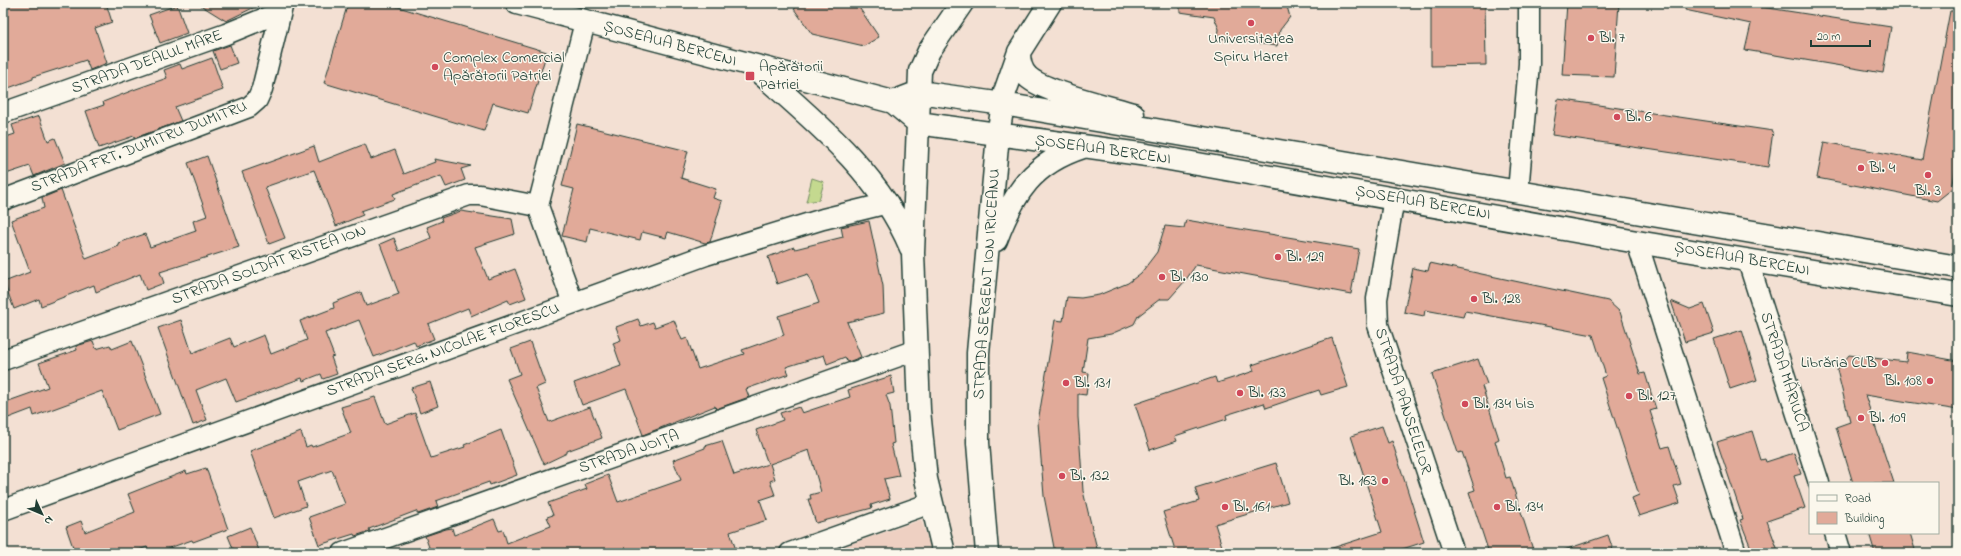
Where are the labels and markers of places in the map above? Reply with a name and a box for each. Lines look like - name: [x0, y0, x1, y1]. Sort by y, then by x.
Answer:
- marker: Universitatea Spiru Haret: [1246, 18, 1256, 28]
- place label: Bl. 7: [1598, 26, 1626, 50]
- place label: Universitatea Spiru Haret: [1208, 27, 1294, 69]
- marker: Bl. 7: [1586, 33, 1596, 43]
- place label: Complex Comercial Apărătorii Patriei: [443, 46, 565, 88]
- place label: Apărătorii Patriei: [759, 55, 823, 97]
- marker: Complex Comercial Apărătorii Patriei: [430, 62, 440, 72]
- marker: Apărătorii Patriei: [744, 70, 756, 82]
- place label: Bl. 6: [1624, 105, 1652, 129]
- marker: Bl. 6: [1612, 112, 1622, 122]
- place label: Bl. 4: [1868, 156, 1896, 180]
- marker: Bl. 4: [1856, 163, 1866, 173]
- marker: Bl. 3: [1923, 170, 1933, 180]
- place label: Bl. 3: [1914, 179, 1941, 203]
- place label: Bl. 129: [1285, 245, 1324, 269]
- marker: Bl. 129: [1273, 252, 1283, 262]
- place label: Bl. 130: [1169, 265, 1208, 289]
- marker: Bl. 130: [1157, 272, 1167, 282]
- place label: Bl. 128: [1481, 287, 1521, 311]
- marker: Bl. 128: [1469, 294, 1479, 304]
- place label: Librăria CLB: [1801, 351, 1877, 375]
- marker: Librăria CLB: [1880, 358, 1890, 368]
- place label: Bl. 108: [1883, 369, 1922, 393]
- place label: Bl. 131: [1073, 371, 1111, 395]
- marker: Bl. 108: [1925, 376, 1935, 386]
- marker: Bl. 131: [1061, 378, 1071, 388]
- place label: Bl. 133: [1247, 381, 1286, 405]
- place label: Bl. 127: [1636, 384, 1677, 408]
- marker: Bl. 133: [1235, 388, 1245, 398]
- marker: Bl. 127: [1624, 391, 1634, 401]
- place label: Bl. 134 bis: [1472, 392, 1535, 416]
- marker: Bl. 134 bis: [1460, 399, 1470, 409]
- place label: Bl. 109: [1868, 406, 1906, 430]
- marker: Bl. 109: [1856, 413, 1866, 423]
- place label: Bl. 132: [1069, 464, 1109, 488]
- place label: Bl. 163: [1338, 469, 1377, 493]
- marker: Bl. 132: [1057, 471, 1067, 481]
- marker: Bl. 163: [1380, 476, 1390, 486]
- place label: Bl. 161: [1232, 495, 1270, 519]
- place label: Bl. 134: [1504, 495, 1543, 519]
- marker: Bl. 161: [1220, 502, 1230, 512]
- marker: Bl. 134: [1492, 502, 1502, 512]

